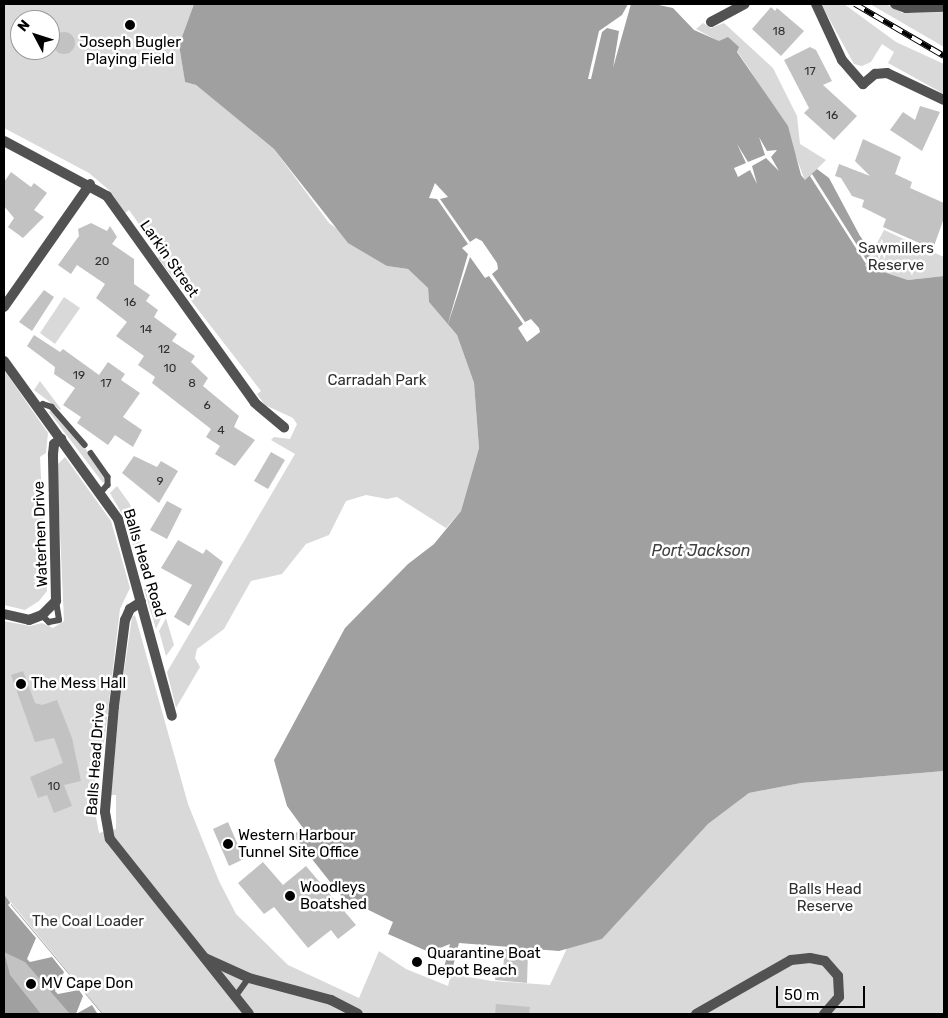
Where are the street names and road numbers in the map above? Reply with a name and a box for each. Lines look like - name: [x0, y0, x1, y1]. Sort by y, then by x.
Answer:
- street label: Larkin Street: [136, 217, 202, 301]
- street label: Waterhen Drive: [30, 481, 52, 587]
- street label: Balls Head Road: [119, 507, 169, 619]
- street label: Balls Head Drive: [83, 702, 109, 816]

